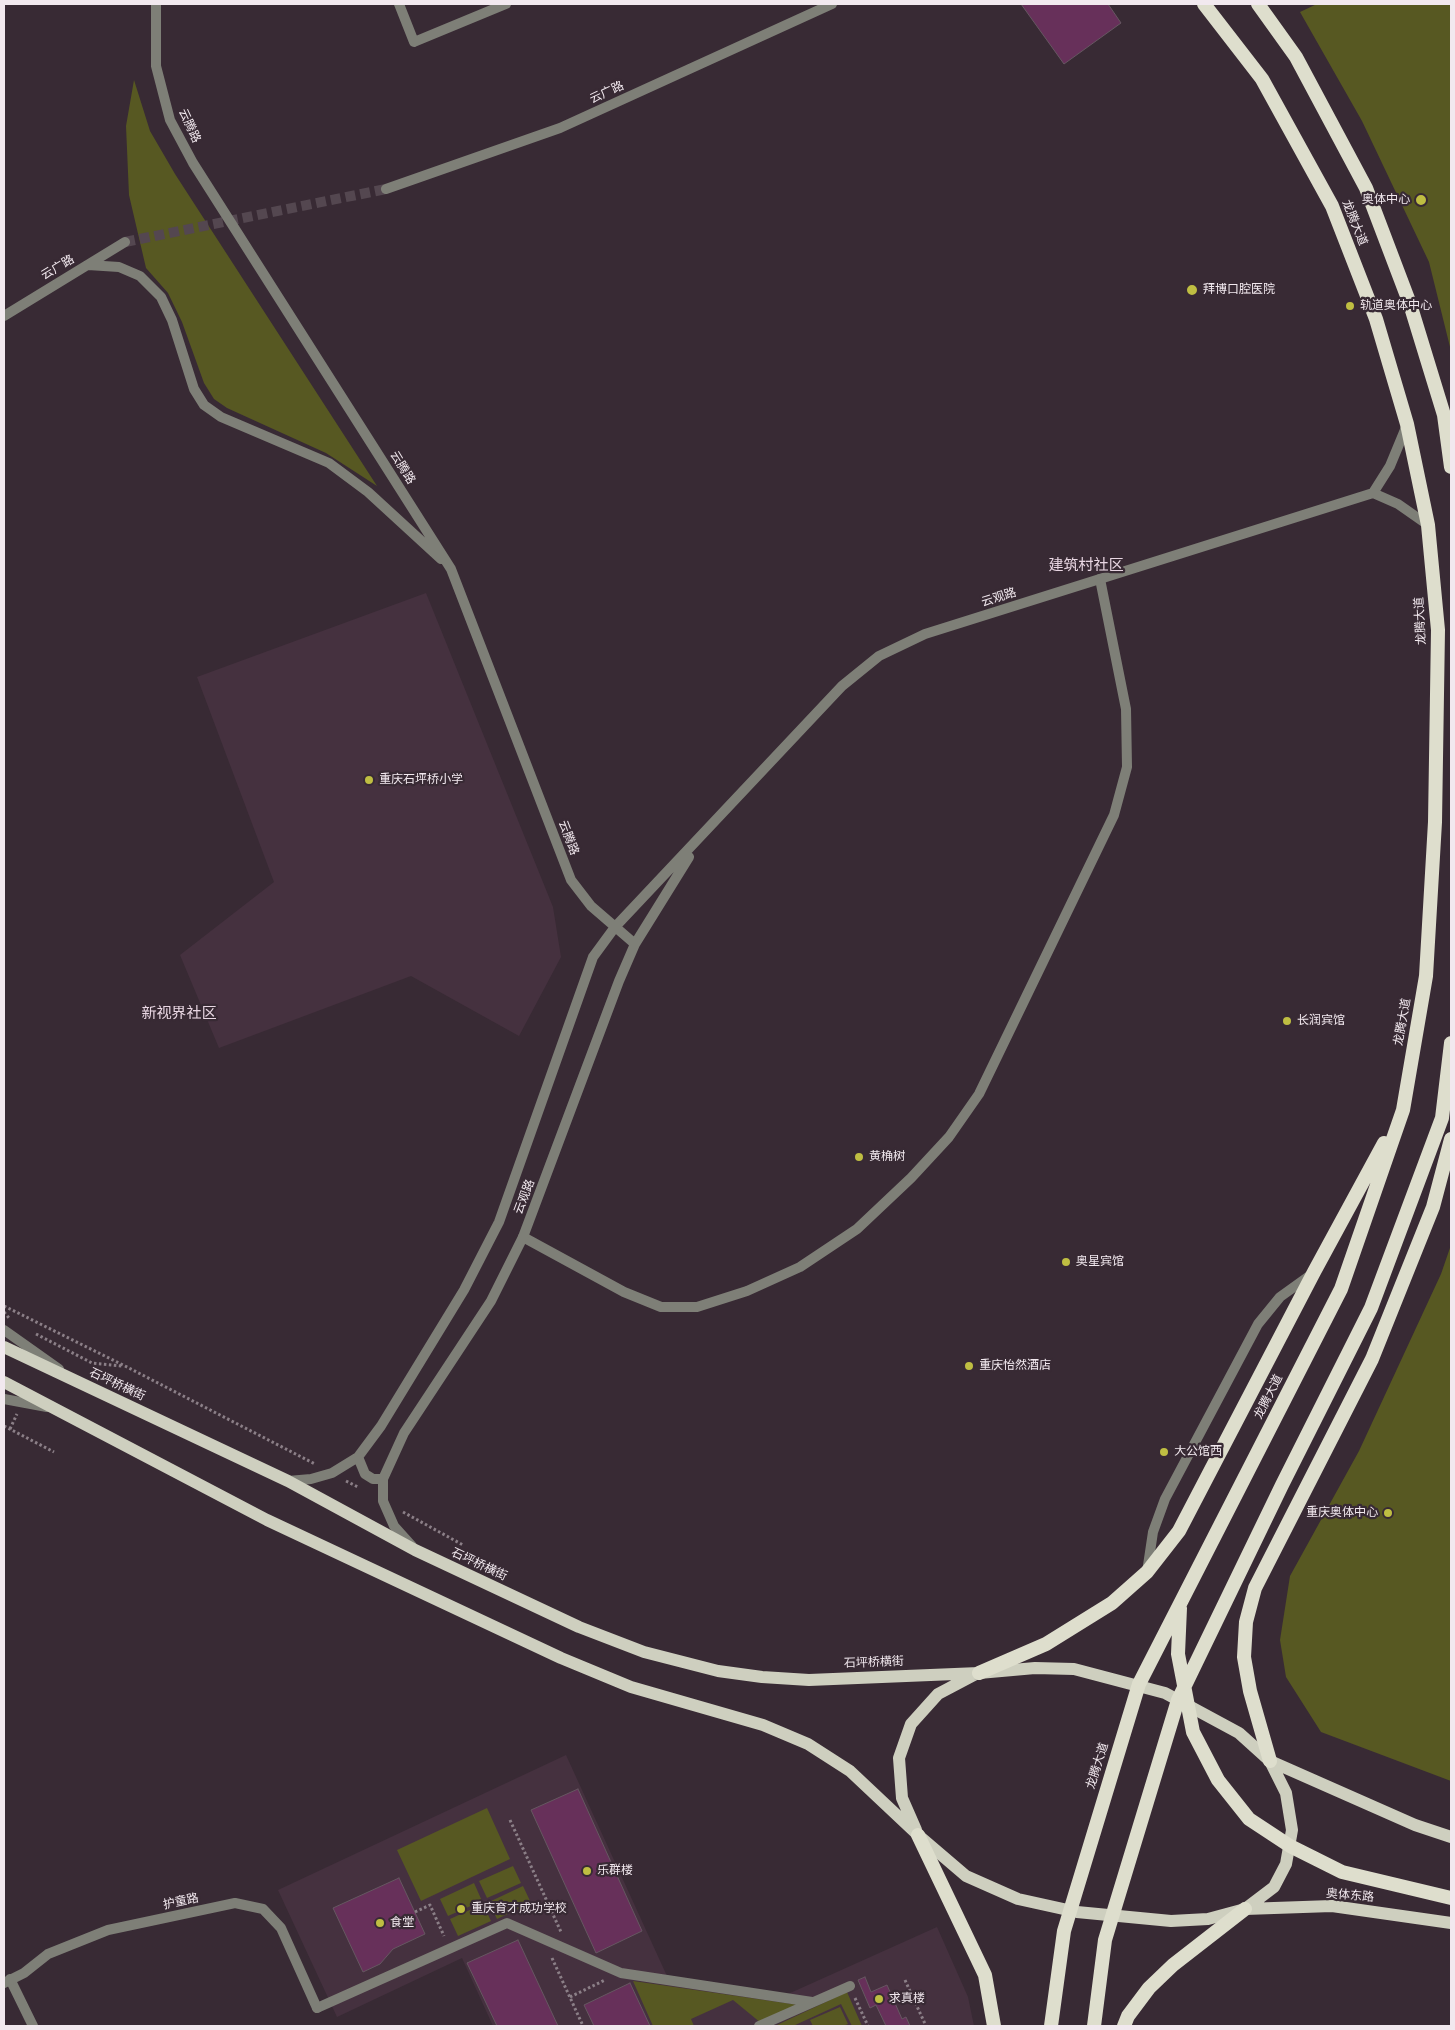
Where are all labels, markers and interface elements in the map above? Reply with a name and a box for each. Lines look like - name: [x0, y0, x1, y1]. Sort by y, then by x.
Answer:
- street label: 云广路: [588, 79, 626, 107]
- street label: 云腾路: [175, 107, 203, 145]
- place label: 奥体中心: [1362, 193, 1410, 207]
- marker: 奥体中心: [1414, 193, 1428, 207]
- street label: 龙腾大道: [1338, 198, 1370, 248]
- street label: 云广路: [39, 253, 77, 283]
- marker: 拜博口腔医院: [1185, 283, 1199, 297]
- place label: 拜博口腔医院: [1203, 283, 1275, 297]
- place label: 轨道奥体中心: [1360, 299, 1432, 313]
- marker: 轨道奥体中心: [1344, 300, 1356, 312]
- street label: 云腾路: [386, 449, 418, 487]
- district label: 建筑村社区: [1049, 557, 1123, 575]
- street label: 云观路: [980, 586, 1018, 610]
- street label: 龙腾大道: [1413, 597, 1429, 645]
- place label: 重庆石坪桥小学: [379, 773, 463, 787]
- marker: 重庆石坪桥小学: [363, 774, 375, 786]
- street label: 云腾路: [555, 819, 581, 857]
- street label: 龙腾大道: [1392, 997, 1414, 1047]
- district label: 新视界社区: [142, 1005, 216, 1023]
- place label: 长润宾馆: [1297, 1014, 1345, 1028]
- marker: 长润宾馆: [1281, 1015, 1293, 1027]
- place label: 黄桷树: [869, 1150, 905, 1164]
- marker: 黄桷树: [853, 1151, 865, 1163]
- street label: 云观路: [512, 1178, 538, 1216]
- place label: 奥星宾馆: [1076, 1255, 1124, 1269]
- marker: 奥星宾馆: [1060, 1256, 1072, 1268]
- place label: 重庆怡然酒店: [979, 1359, 1051, 1373]
- marker: 重庆怡然酒店: [963, 1360, 975, 1372]
- street label: 石坪桥横街: [87, 1366, 147, 1404]
- street label: 龙腾大道: [1252, 1372, 1286, 1422]
- place label: 大公馆西: [1174, 1445, 1222, 1459]
- marker: 大公馆西: [1158, 1446, 1170, 1458]
- place label: 重庆奥体中心: [1306, 1506, 1378, 1520]
- marker: 重庆奥体中心: [1382, 1507, 1394, 1519]
- street label: 石坪桥横街: [449, 1546, 509, 1584]
- street label: 石坪桥横街: [844, 1655, 904, 1671]
- street label: 龙腾大道: [1084, 1741, 1112, 1791]
- place label: 乐群楼: [597, 1864, 633, 1878]
- marker: 乐群楼: [581, 1865, 593, 1877]
- street label: 奥体东路: [1325, 1887, 1375, 1905]
- street label: 护童路: [162, 1891, 200, 1913]
- place label: 重庆育才成功学校: [471, 1902, 567, 1916]
- marker: 重庆育才成功学校: [455, 1903, 467, 1915]
- place label: 食堂: [390, 1916, 414, 1930]
- marker: 食堂: [374, 1917, 386, 1929]
- place label: 求真楼: [889, 1992, 925, 2006]
- marker: 求真楼: [873, 1993, 885, 2005]

